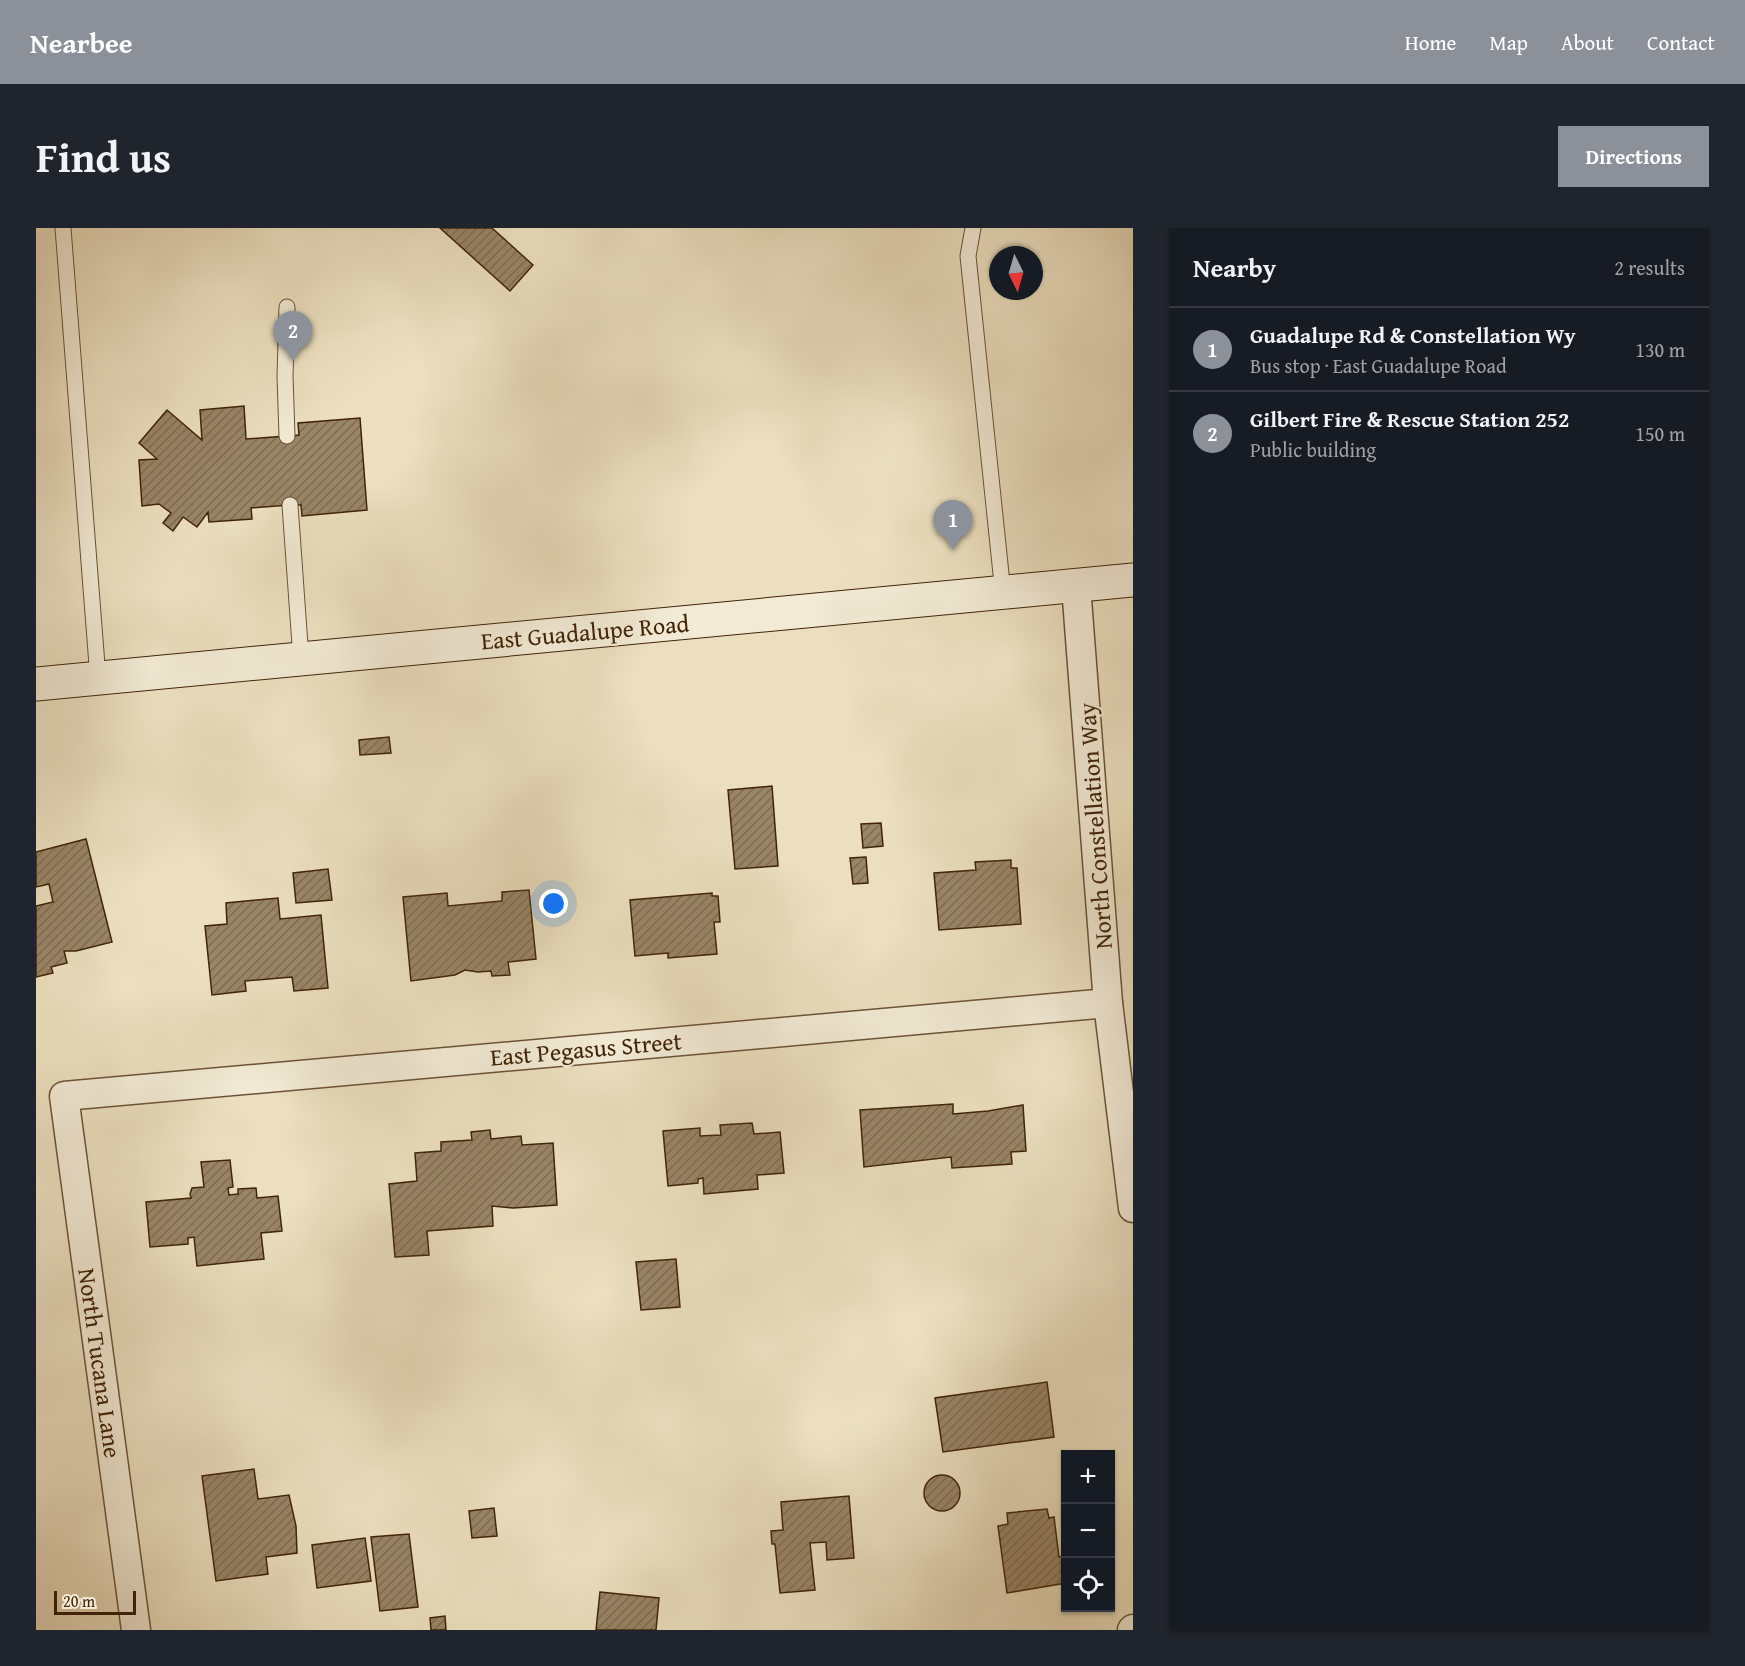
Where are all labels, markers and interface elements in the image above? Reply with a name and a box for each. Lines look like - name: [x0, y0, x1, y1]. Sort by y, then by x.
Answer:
- text: Nearbee: [30, 22, 133, 63]
- text: Home: [1405, 27, 1456, 58]
- text: Map: [1489, 27, 1528, 58]
- text: About: [1561, 27, 1614, 58]
- text: Contact: [1647, 27, 1715, 58]
- text: Find us: [36, 126, 171, 187]
- button: Directions: [1558, 126, 1709, 187]
- north arrow: [989, 246, 1043, 300]
- text: Nearby: [1193, 248, 1276, 287]
- text: 2 results: [1614, 253, 1685, 282]
- pin: 2: [274, 312, 312, 361]
- text: Guadalupe Rd & Constellation Wy: [1250, 319, 1575, 351]
- text: 1: [1207, 335, 1218, 364]
- text: 130 m: [1635, 335, 1685, 364]
- text: Bus stop · East Guadalupe Road: [1250, 351, 1507, 380]
- text: Gilbert Fire & Rescue Station 252: [1250, 403, 1569, 435]
- text: 2: [1207, 419, 1218, 448]
- text: 150 m: [1635, 419, 1685, 448]
- text: Public building: [1250, 435, 1376, 464]
- pin: 1: [934, 500, 972, 550]
- street label: East Guadalupe Road: [479, 605, 691, 659]
- street label: North Constellation Way: [1069, 702, 1121, 950]
- your location: [539, 889, 568, 918]
- street label: East Pegasus Street: [489, 1023, 684, 1075]
- street label: North Tucana Lane: [69, 1266, 131, 1460]
- map controls: [1061, 1450, 1115, 1612]
- button: +: [1061, 1450, 1115, 1504]
- button: −: [1061, 1504, 1115, 1558]
- button: locate: [1061, 1558, 1115, 1612]
- scale bar: [54, 1588, 136, 1616]
- text: 20 m: [63, 1589, 95, 1613]

